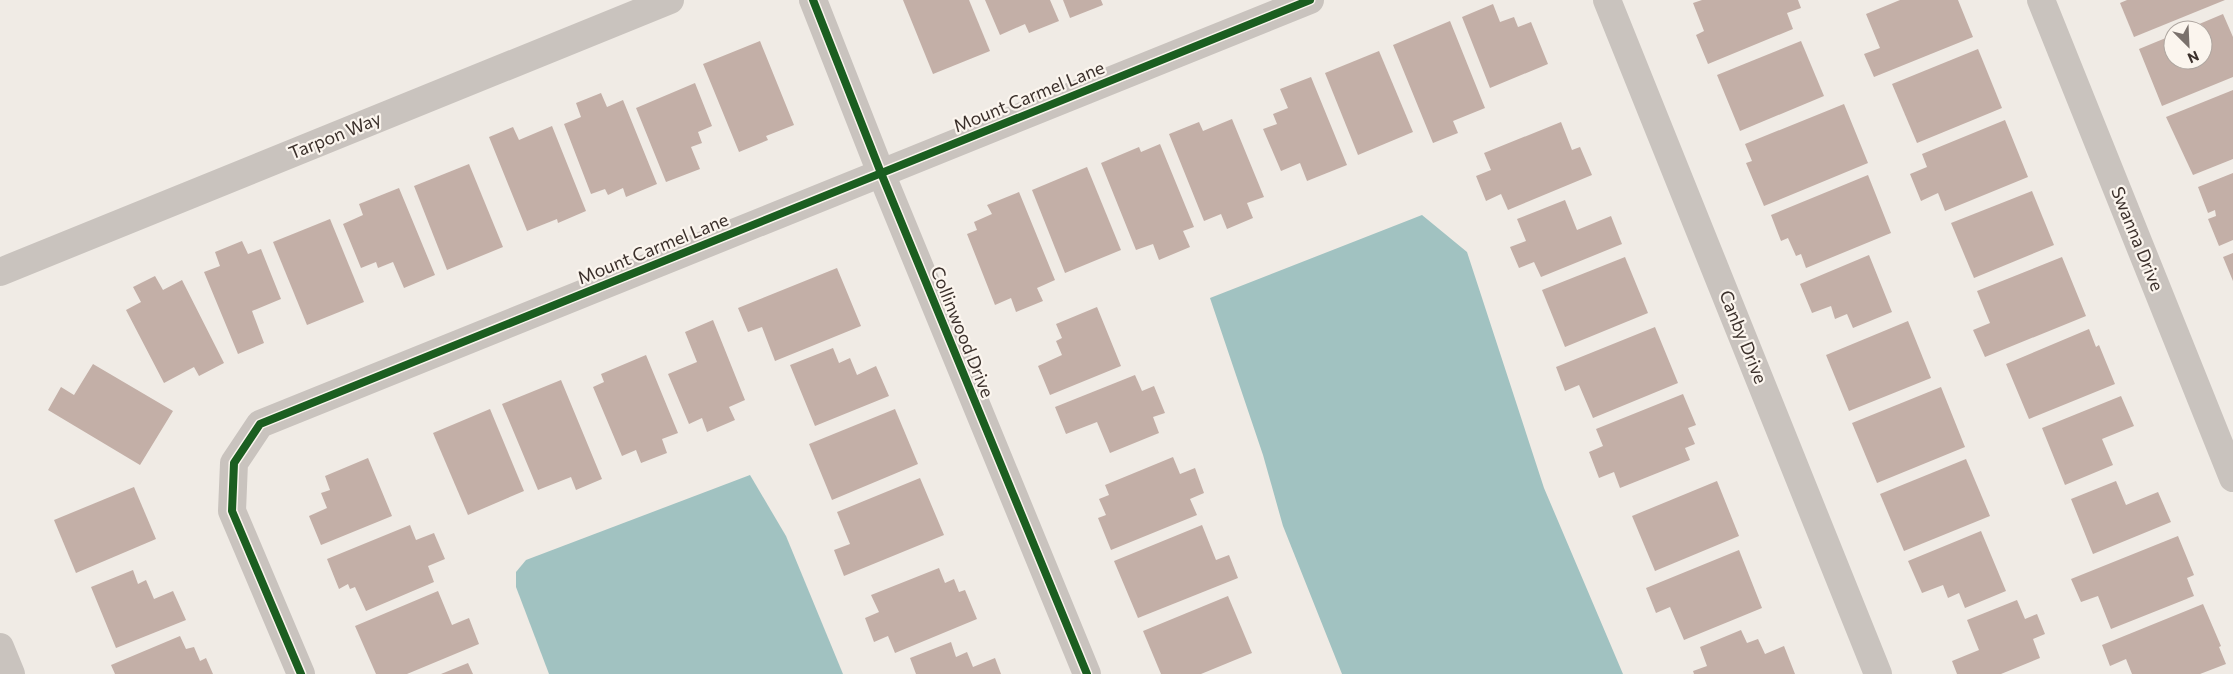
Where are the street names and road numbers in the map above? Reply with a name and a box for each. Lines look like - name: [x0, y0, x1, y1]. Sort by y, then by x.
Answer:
- street label: Mount Carmel Lane: [950, 56, 1107, 136]
- street label: Tarpon Way: [285, 107, 384, 164]
- street label: Swanna Drive: [2107, 183, 2169, 294]
- street label: Mount Carmel Lane: [574, 208, 731, 288]
- street label: Collinwood Drive: [927, 263, 999, 401]
- street label: Canby Drive: [1715, 287, 1773, 387]

